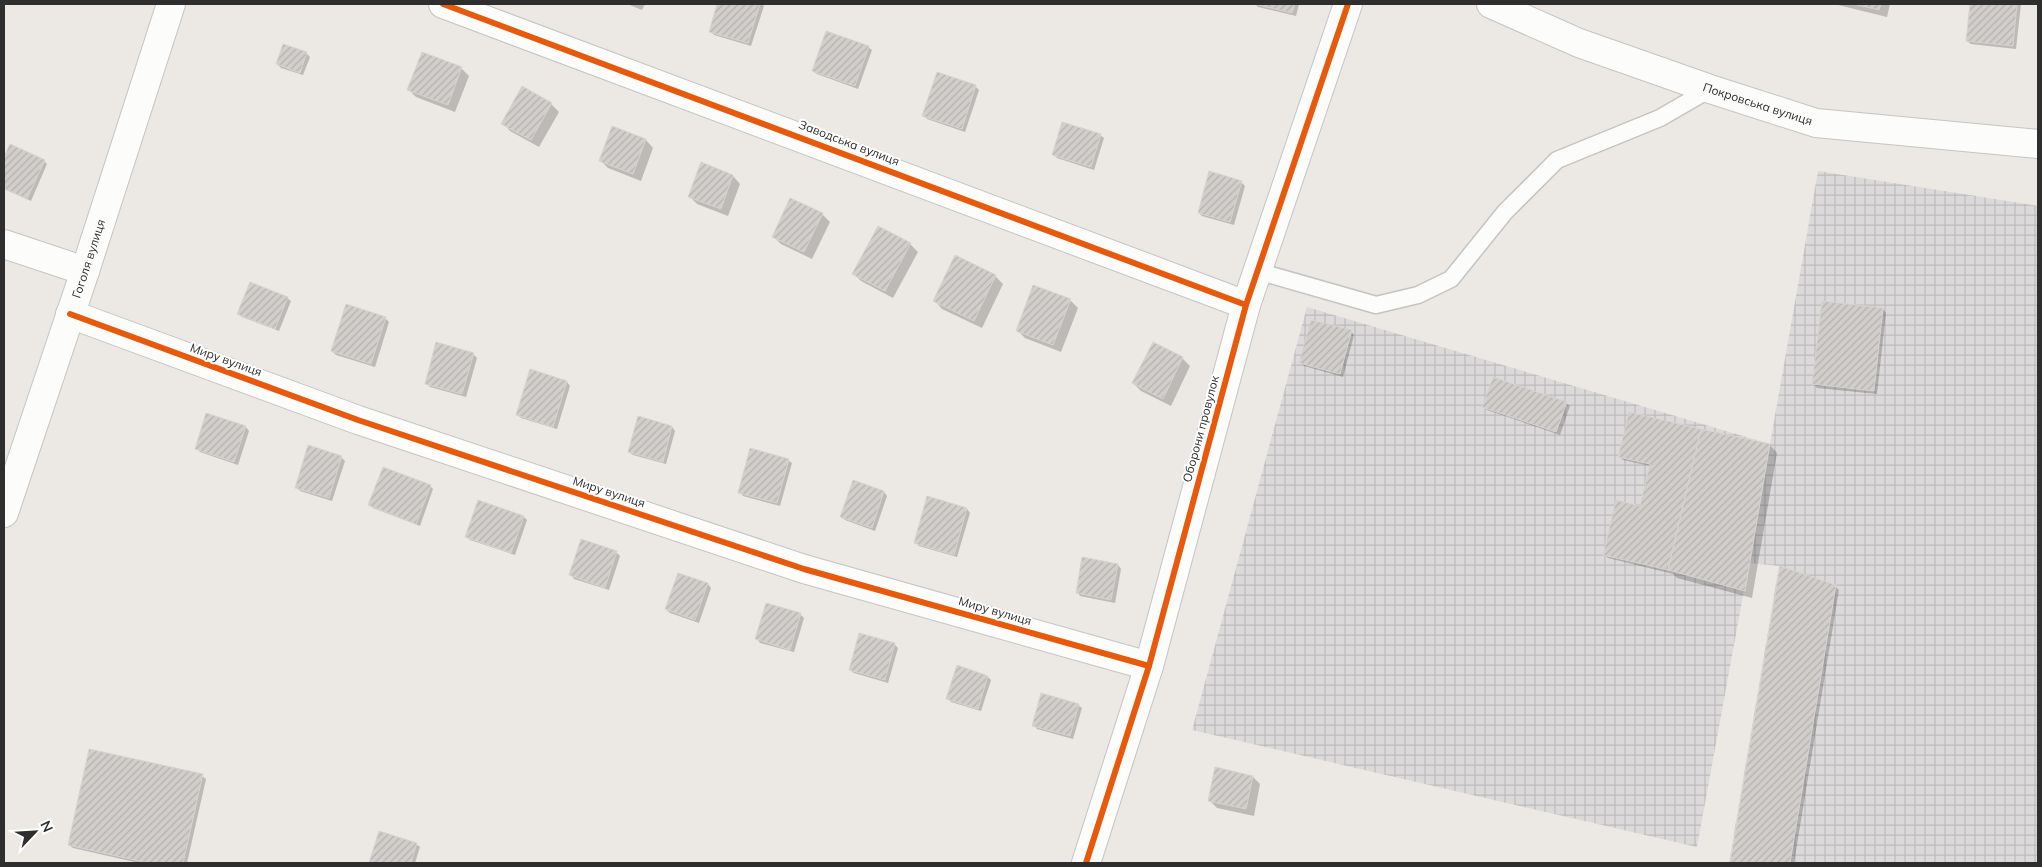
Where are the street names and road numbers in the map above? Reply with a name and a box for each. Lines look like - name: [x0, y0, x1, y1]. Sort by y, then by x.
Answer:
- street label: Покровська вулиця: [1701, 79, 1814, 128]
- street label: Заводська вулиця: [797, 116, 902, 169]
- street label: Гоголя вулиця: [68, 217, 108, 300]
- street label: Миру вулиця: [188, 340, 264, 379]
- street label: Оборони провулок: [1179, 373, 1222, 484]
- street label: Миру вулиця: [571, 473, 647, 510]
- street label: Миру вулиця: [957, 593, 1033, 628]

